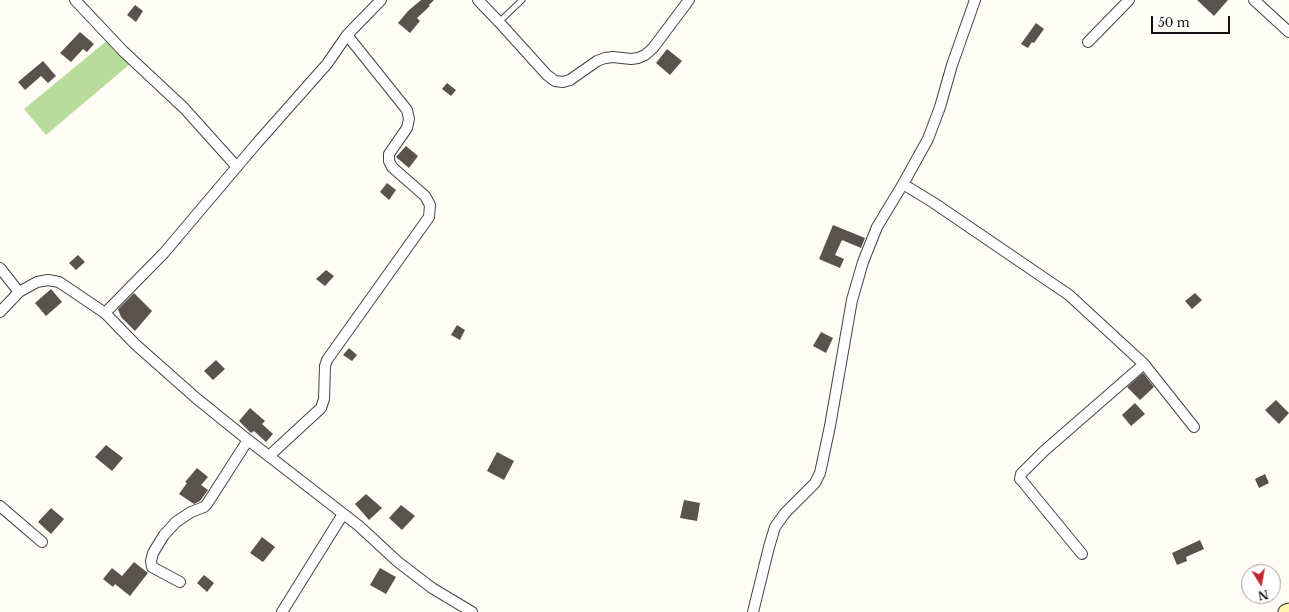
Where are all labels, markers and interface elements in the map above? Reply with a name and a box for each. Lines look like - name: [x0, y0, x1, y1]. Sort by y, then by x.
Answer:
- scale bar: [1153, 8, 1232, 34]
- text: 50 m: [1158, 15, 1190, 30]
- north arrow: [1241, 564, 1281, 604]
- text: N: [1257, 587, 1270, 603]

